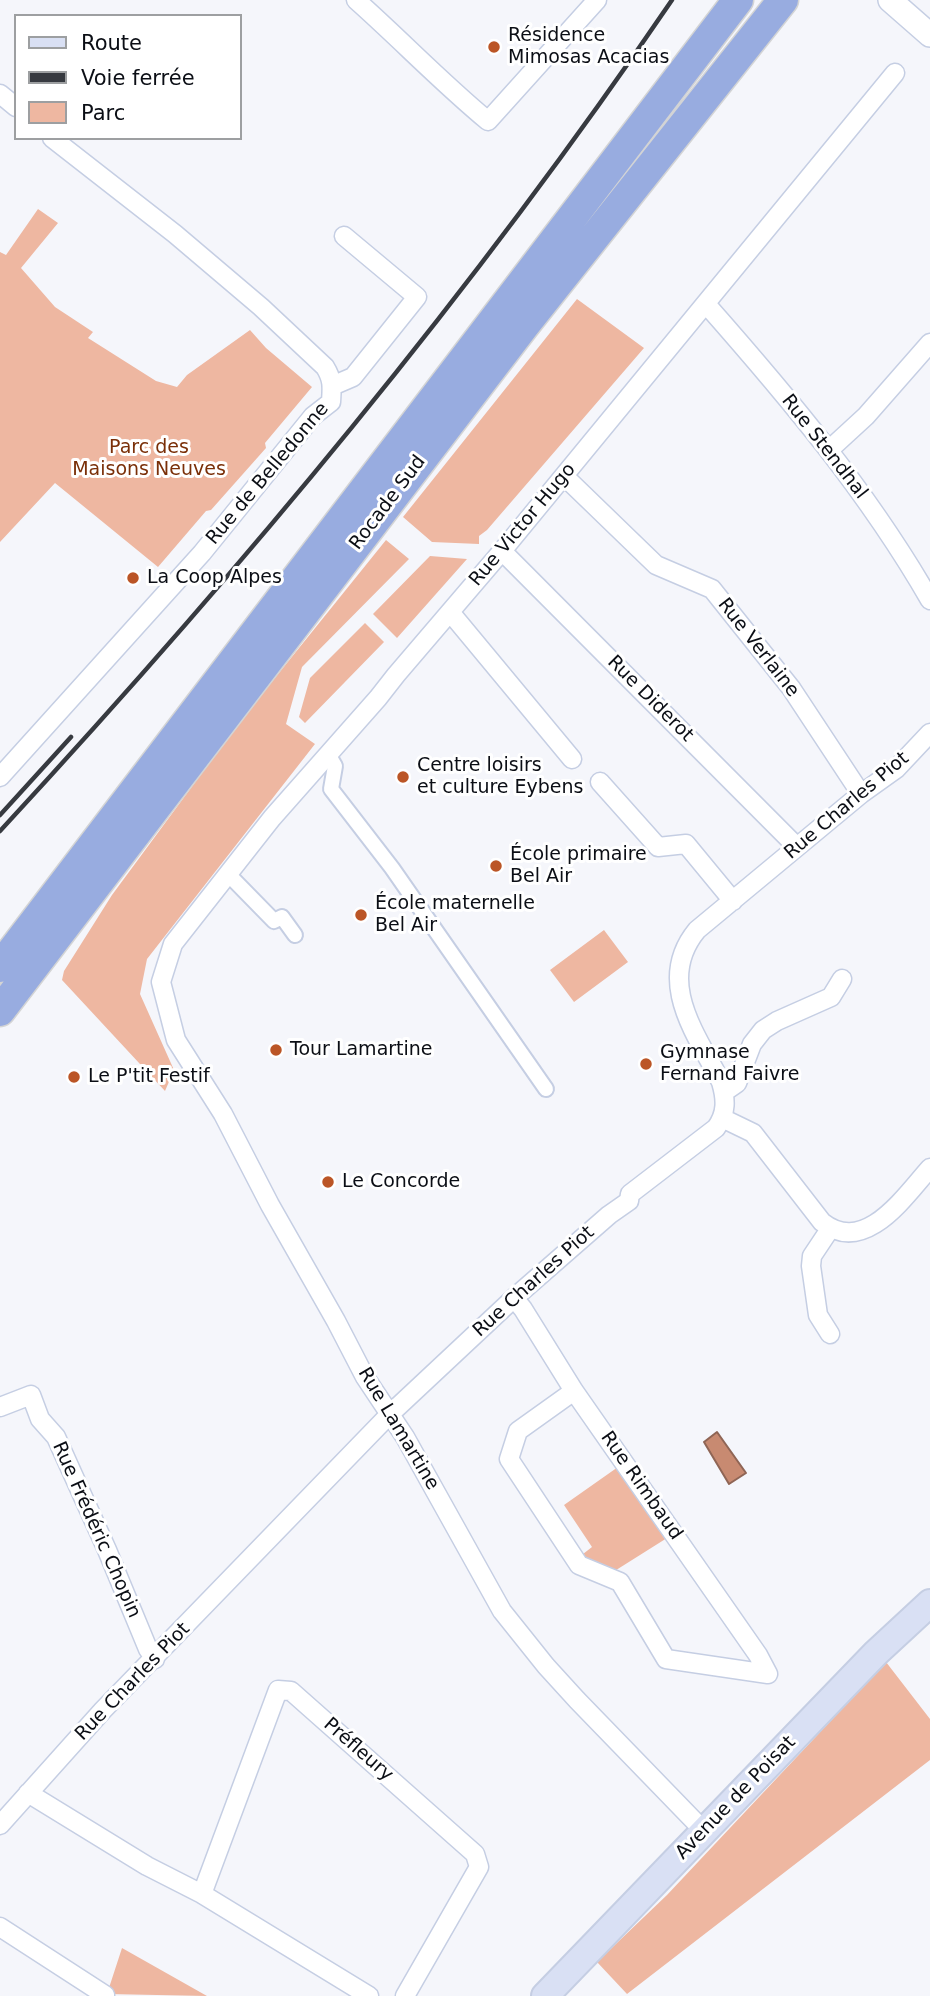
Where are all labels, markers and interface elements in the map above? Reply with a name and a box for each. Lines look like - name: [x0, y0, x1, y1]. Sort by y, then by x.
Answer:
- legend: [14, 14, 242, 140]
- place label: Résidence Mimosas Acacias: [508, 25, 669, 69]
- text: Route: [81, 31, 142, 55]
- marker: Résidence Mimosas Acacias: [486, 39, 502, 55]
- text: Voie ferrée: [81, 66, 195, 90]
- text: Parc: [81, 101, 125, 125]
- street label: Rue Stendhal: [776, 390, 872, 504]
- street label: Rue de Belledonne: [202, 398, 334, 550]
- park label: Parc des Maisons Neuves: [72, 437, 226, 481]
- street label: Rocade Sud: [345, 451, 431, 555]
- street label: Rue Victor Hugo: [465, 459, 581, 591]
- place label: La Coop Alpes: [147, 567, 282, 589]
- marker: La Coop Alpes: [125, 570, 141, 586]
- street label: Rue Verlaine: [712, 594, 804, 702]
- street label: Rue Diderot: [602, 651, 698, 747]
- street label: Rue Charles Piot: [780, 747, 914, 865]
- place label: Centre loisirs et culture Eybens: [417, 755, 584, 799]
- marker: Centre loisirs et culture Eybens: [395, 769, 411, 785]
- place label: École primaire Bel Air: [510, 844, 647, 888]
- marker: École primaire Bel Air: [488, 858, 504, 874]
- place label: École maternelle Bel Air: [375, 893, 535, 937]
- marker: École maternelle Bel Air: [353, 907, 369, 923]
- place label: Tour Lamartine: [290, 1039, 433, 1061]
- marker: Tour Lamartine: [268, 1042, 284, 1058]
- place label: Gymnase Fernand Faivre: [660, 1042, 799, 1086]
- marker: Gymnase Fernand Faivre: [638, 1056, 654, 1072]
- place label: Le P'tit Festif: [88, 1066, 210, 1088]
- marker: Le P'tit Festif: [66, 1069, 82, 1085]
- place label: Le Concorde: [342, 1171, 460, 1193]
- marker: Le Concorde: [320, 1174, 336, 1190]
- street label: Rue Charles Piot: [469, 1222, 599, 1342]
- street label: Rue Lamartine: [352, 1364, 444, 1494]
- street label: Rue Rimbaud: [595, 1427, 687, 1545]
- street label: Rue Frédéric Chopin: [47, 1438, 145, 1622]
- street label: Rue Charles Piot: [71, 1618, 195, 1746]
- street label: Préfleury: [318, 1714, 398, 1786]
- street label: Avenue de Poisat: [671, 1731, 801, 1865]

